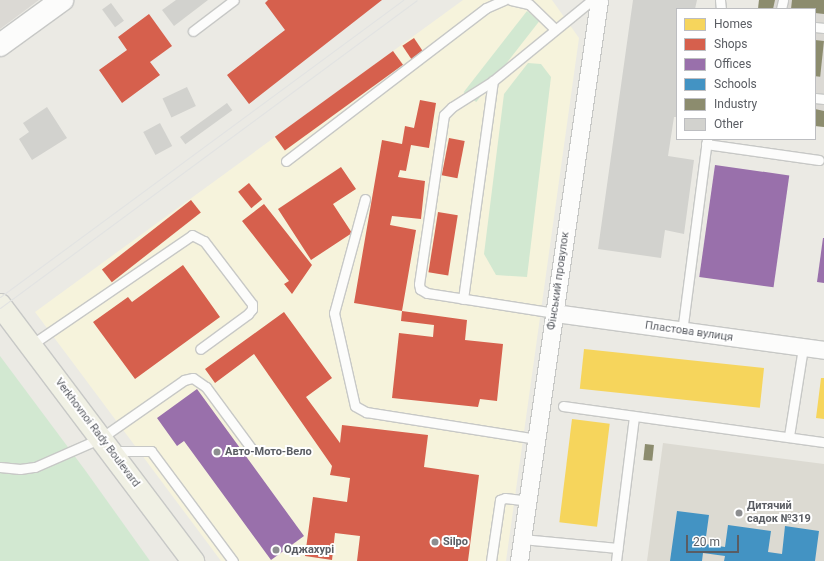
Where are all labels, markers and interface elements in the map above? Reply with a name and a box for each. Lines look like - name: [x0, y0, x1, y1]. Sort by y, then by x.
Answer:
- legend: [676, 8, 816, 140]
- text: Homes: [714, 17, 752, 31]
- text: Shops: [714, 37, 748, 51]
- text: Offices: [714, 57, 751, 71]
- text: Schools: [714, 77, 757, 91]
- text: Industry: [714, 97, 757, 111]
- text: Other: [714, 117, 743, 131]
- street label: Фінський провулок: [546, 231, 572, 331]
- street label: Пластова вулиця: [644, 319, 734, 345]
- street label: Verkhovnoi Rady Boulevard: [52, 376, 142, 490]
- place label: Авто-Мото-Вело: [225, 445, 312, 459]
- marker: Авто-Мото-Вело: [212, 447, 222, 457]
- place label: Дитячий садок №319: [747, 500, 811, 526]
- marker: Дитячий садок №319: [734, 508, 744, 518]
- scale bar: [688, 527, 741, 553]
- place label: Silpo: [443, 535, 468, 549]
- text: 20 m: [693, 535, 720, 549]
- marker: Silpo: [430, 537, 440, 547]
- place label: Оджахурі: [284, 543, 334, 557]
- marker: Оджахурі: [271, 545, 281, 555]

